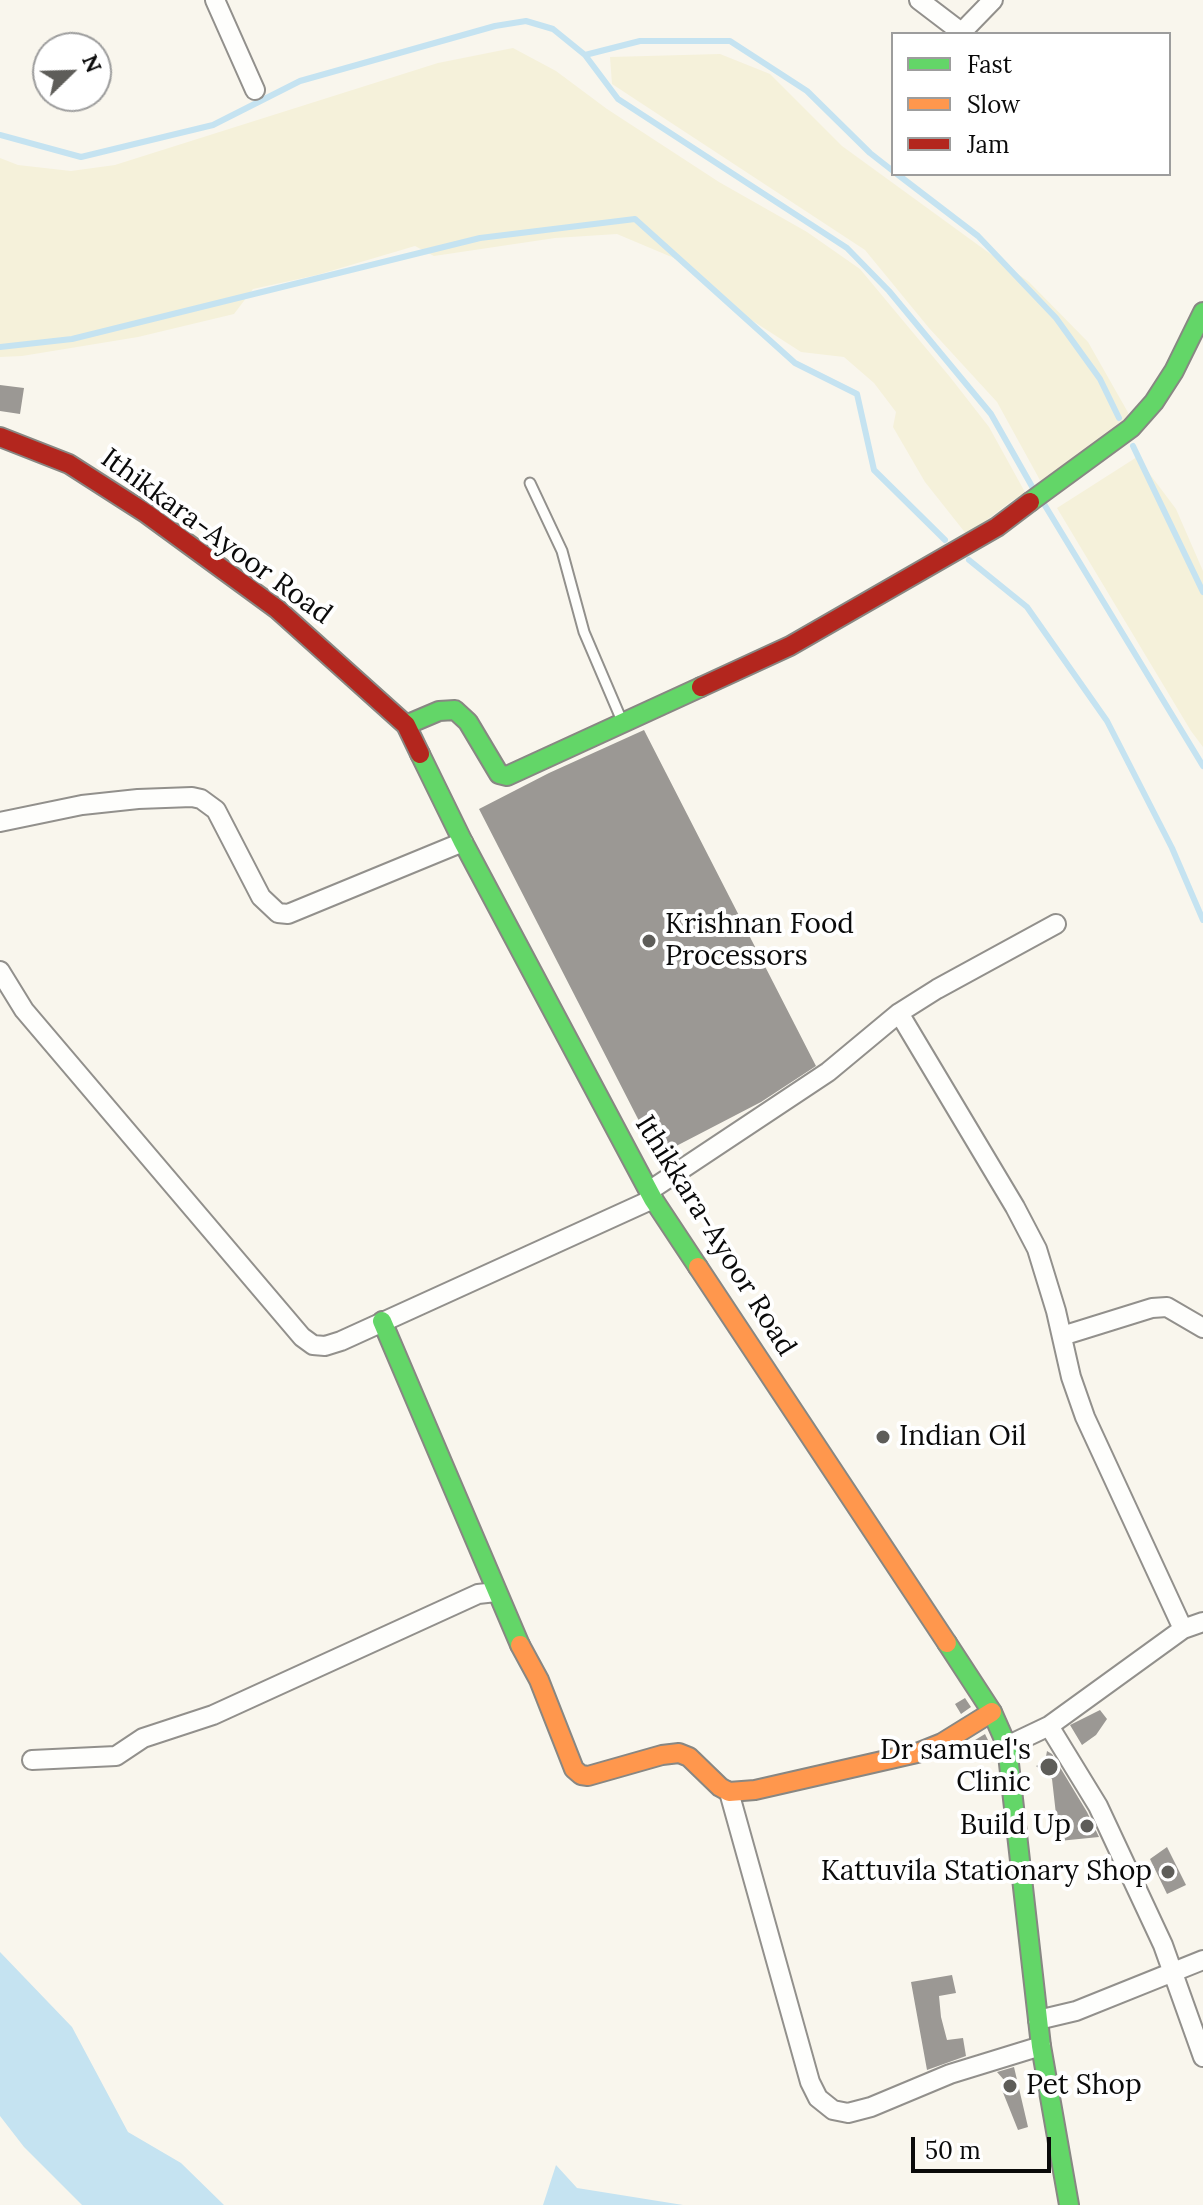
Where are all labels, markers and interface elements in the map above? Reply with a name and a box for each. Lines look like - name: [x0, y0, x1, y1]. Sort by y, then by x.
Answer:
- north arrow: [32, 32, 112, 112]
- legend: [891, 32, 1171, 176]
- text: Fast: [967, 49, 1012, 80]
- text: N: [76, 50, 108, 77]
- text: Slow: [967, 89, 1020, 120]
- text: Jam: [967, 129, 1009, 160]
- street label: Ithikkara-Ayoor Road: [94, 442, 338, 632]
- place label: Krishnan Food Processors: [665, 908, 854, 974]
- marker: Krishnan Food Processors: [640, 932, 658, 950]
- street label: Ithikkara-Ayoor Road: [627, 1110, 803, 1362]
- place label: Indian Oil: [899, 1420, 1026, 1454]
- marker: Indian Oil: [874, 1428, 892, 1446]
- place label: Dr samuel's Clinic: [880, 1734, 1031, 1800]
- marker: Dr samuel's Clinic: [1038, 1756, 1060, 1778]
- place label: Build Up: [960, 1809, 1071, 1843]
- marker: Build Up: [1078, 1817, 1096, 1835]
- place label: Kattuvila Stationary Shop: [821, 1855, 1152, 1889]
- marker: Kattuvila Stationary Shop: [1159, 1863, 1177, 1881]
- place label: Pet Shop: [1026, 2069, 1142, 2103]
- marker: Pet Shop: [1001, 2077, 1019, 2095]
- scale bar: [915, 2121, 1055, 2171]
- text: 50 m: [925, 2135, 981, 2166]

